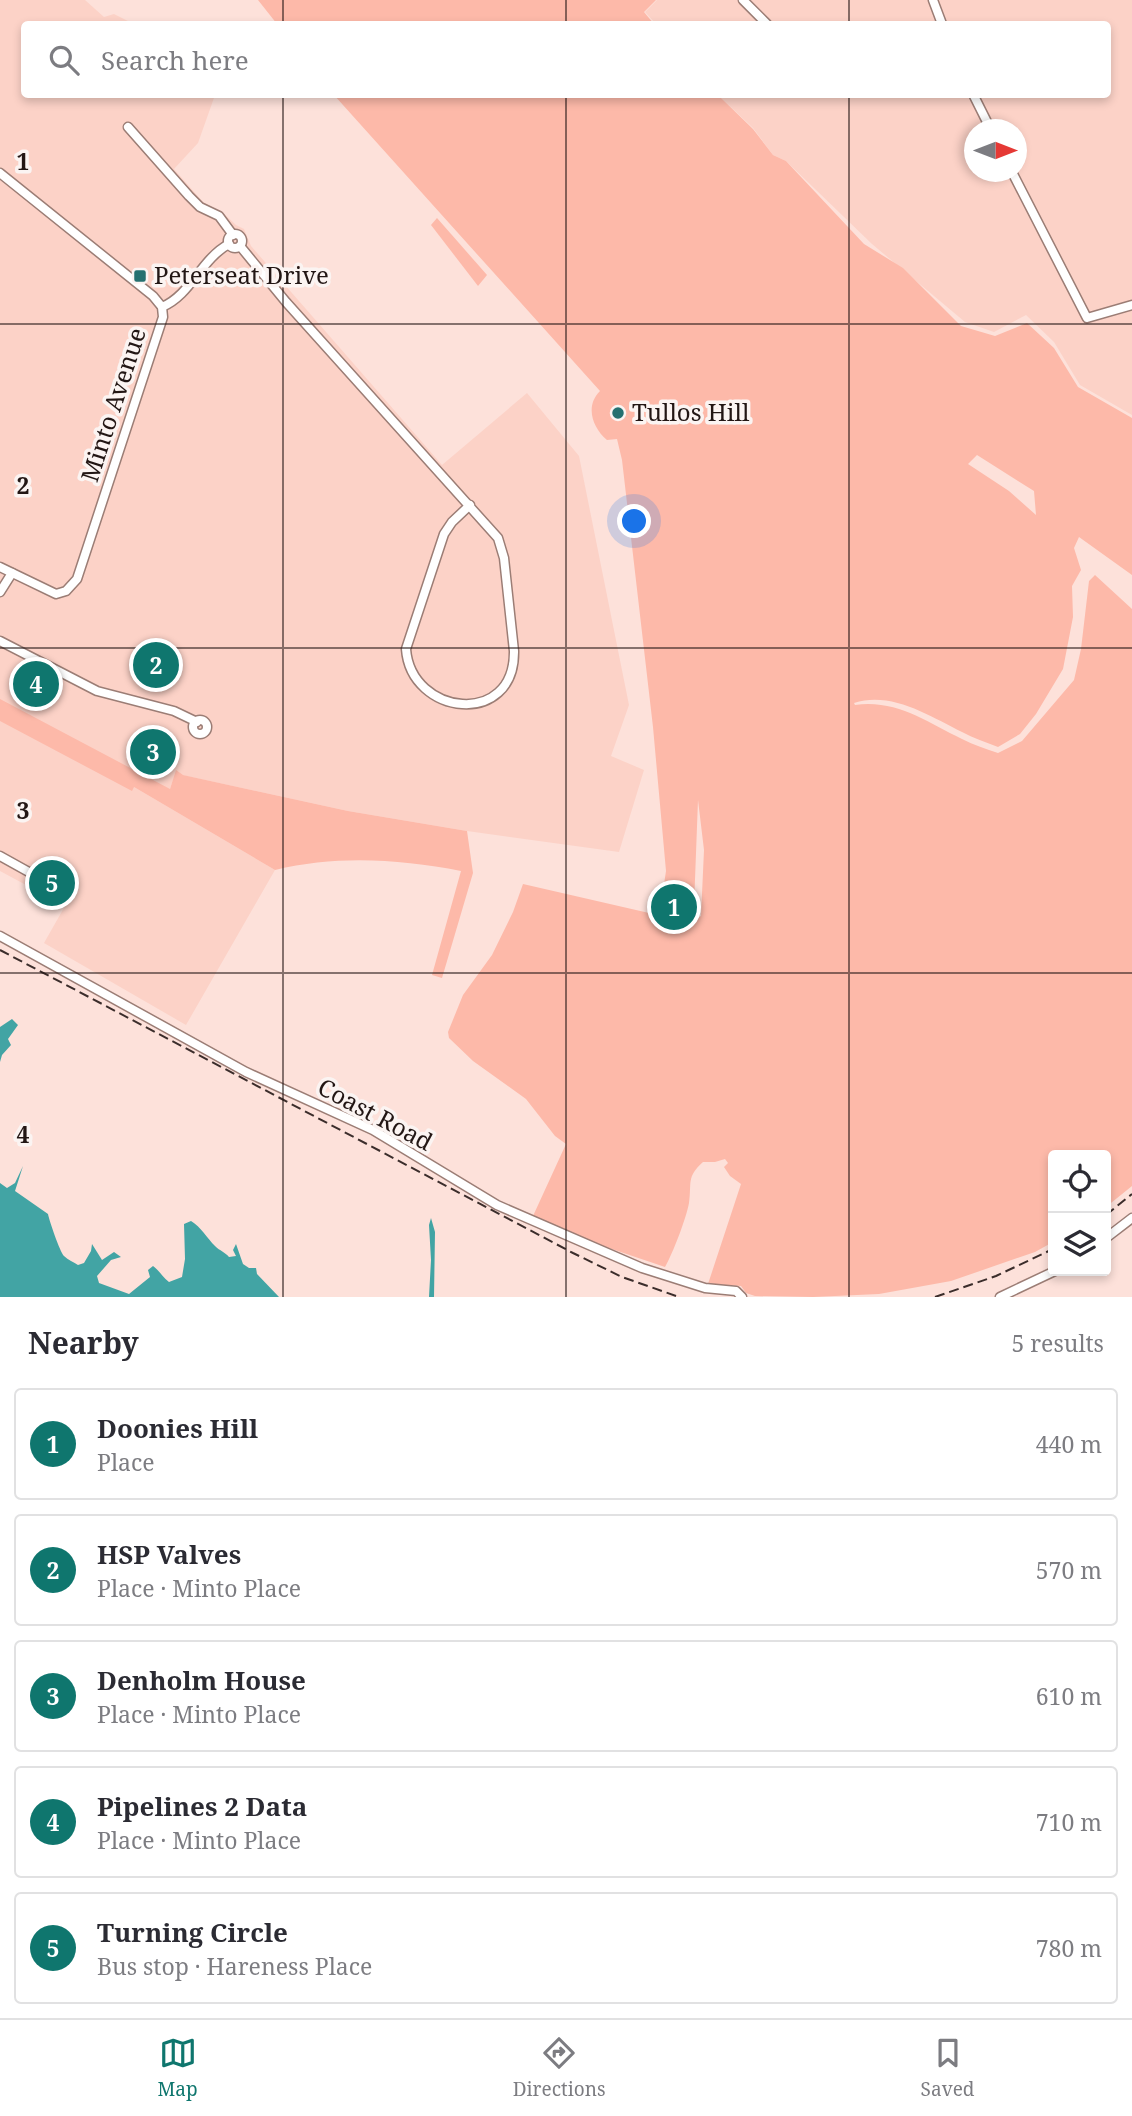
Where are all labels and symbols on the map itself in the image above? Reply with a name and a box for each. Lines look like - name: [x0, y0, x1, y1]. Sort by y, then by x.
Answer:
- north arrow: [964, 119, 1027, 182]
- text: 1: [17, 145, 30, 177]
- place label: Peterseat Drive: [154, 258, 329, 291]
- marker: Peterseat Drive: [132, 268, 148, 284]
- street label: Minto Avenue: [72, 323, 153, 486]
- place label: Tullos Hill: [632, 395, 750, 428]
- marker: Tullos Hill: [610, 405, 626, 421]
- text: 2: [17, 469, 30, 501]
- your location: [617, 504, 651, 538]
- pin: 2: [133, 639, 179, 691]
- pin: 4: [13, 658, 59, 710]
- pin: 3: [130, 726, 176, 778]
- text: 3: [17, 794, 30, 826]
- pin: 5: [29, 857, 75, 909]
- pin: 1: [651, 881, 697, 933]
- street label: Coast Road: [313, 1070, 439, 1158]
- text: 4: [17, 1118, 30, 1150]

